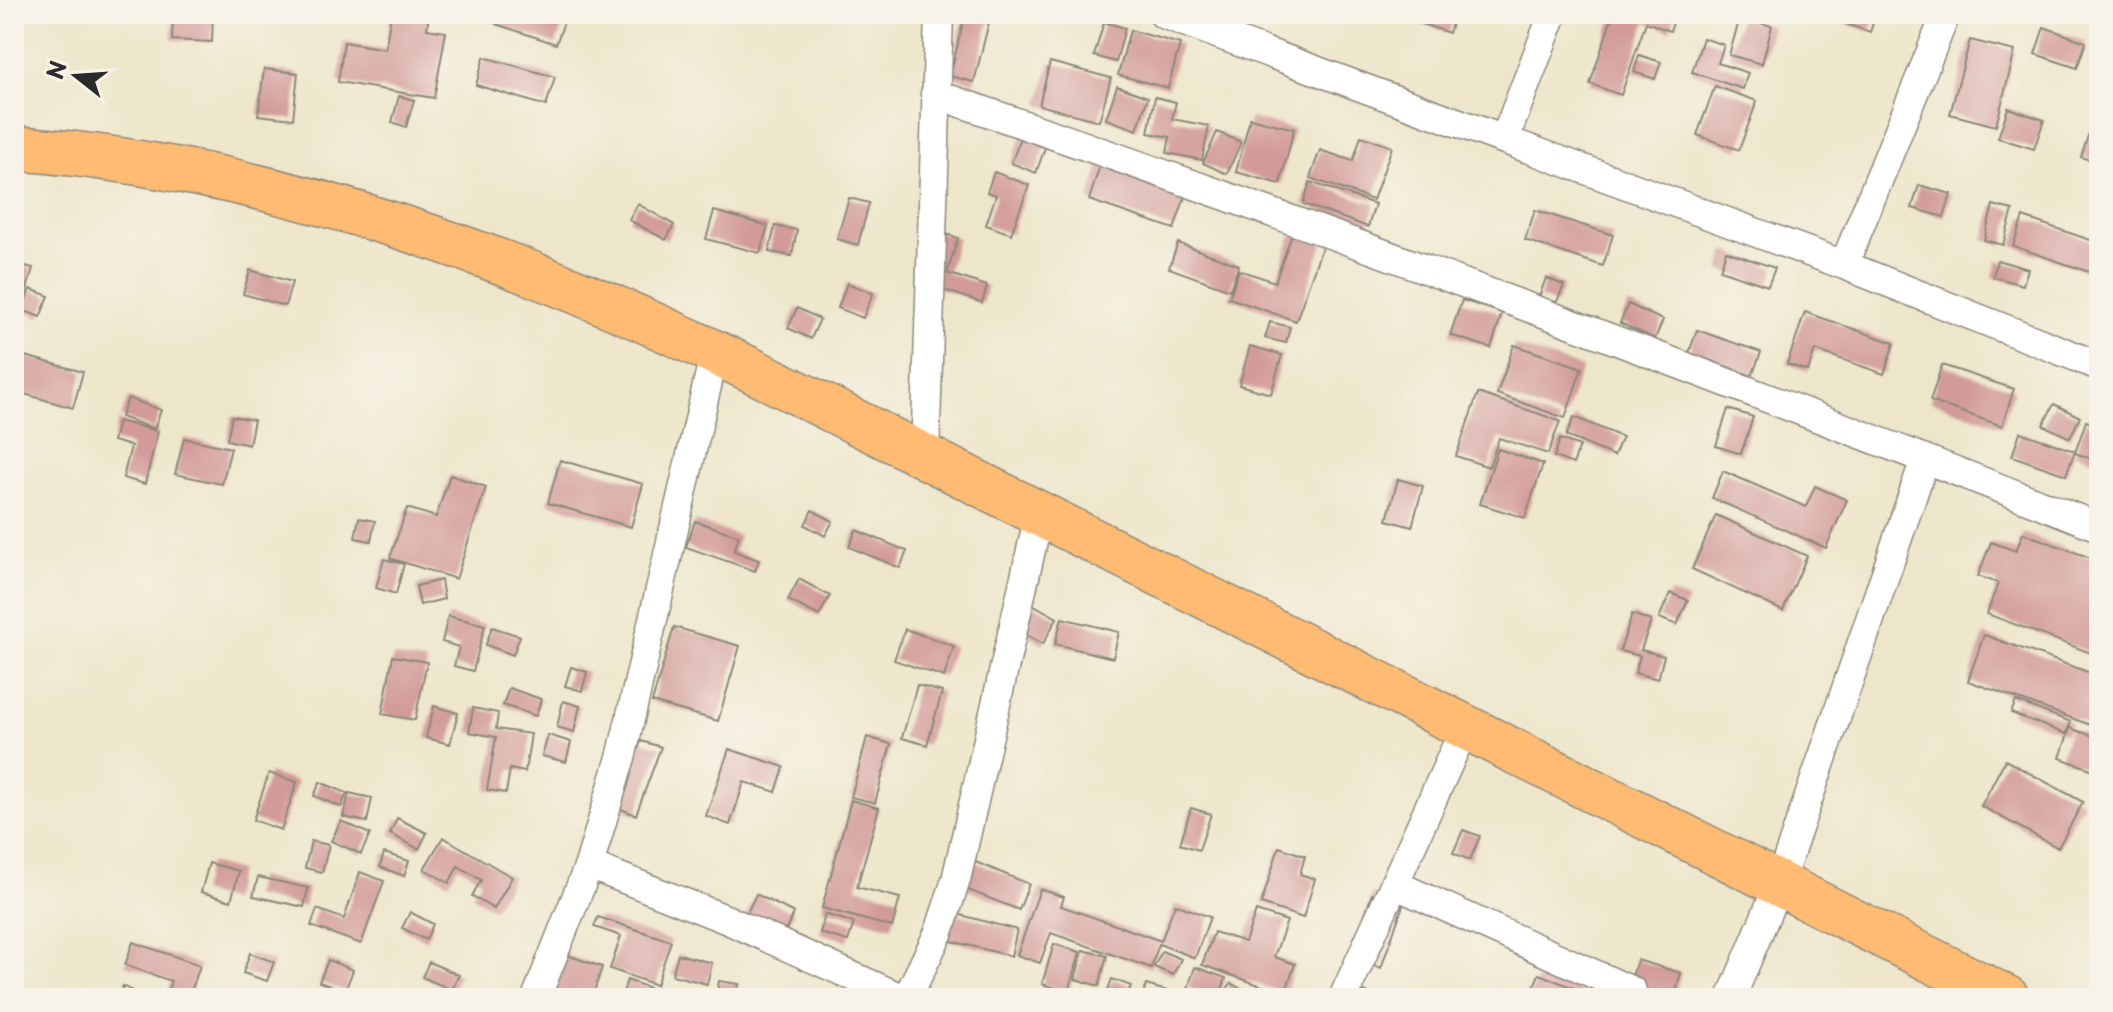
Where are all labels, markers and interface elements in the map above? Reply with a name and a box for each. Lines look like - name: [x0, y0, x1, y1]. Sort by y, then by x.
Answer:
- north arrow: [36, 36, 116, 116]
- text: N: [37, 57, 74, 83]

